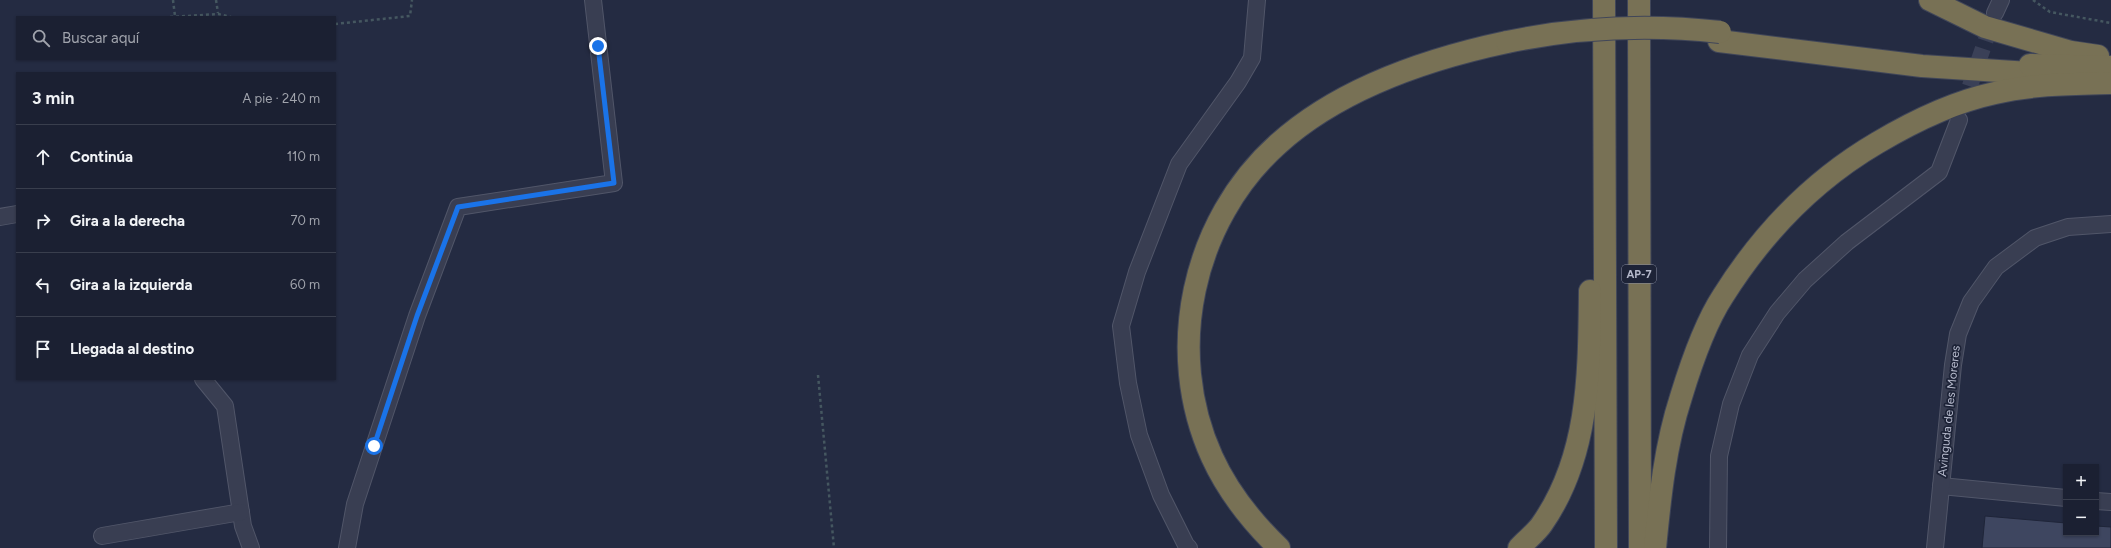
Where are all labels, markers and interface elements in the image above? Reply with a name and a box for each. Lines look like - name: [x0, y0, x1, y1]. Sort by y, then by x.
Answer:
- search box: [16, 16, 336, 60]
- icon: search: [30, 27, 52, 49]
- text: Buscar aquí: [62, 29, 139, 47]
- route end: [589, 37, 607, 55]
- text: 3 min: [32, 88, 74, 108]
- text: A pie · 240 m: [243, 91, 320, 106]
- icon: ahead: [32, 146, 54, 168]
- text: Continúa: [70, 148, 133, 166]
- text: 110 m: [287, 149, 320, 164]
- icon: right: [32, 210, 54, 232]
- text: Gira a la derecha: [70, 212, 185, 230]
- text: 70 m: [290, 213, 320, 228]
- road number: AP-7: [1622, 265, 1656, 283]
- icon: left: [32, 274, 54, 296]
- text: Gira a la izquierda: [70, 276, 192, 294]
- text: 60 m: [290, 277, 320, 292]
- icon: arrive: [32, 338, 54, 360]
- text: Llegada al destino: [70, 340, 194, 358]
- street label: Avinguda de les Moreres: [1935, 344, 1963, 477]
- route start: [365, 437, 383, 455]
- map controls: [2063, 464, 2099, 536]
- button: +: [2063, 464, 2099, 500]
- button: −: [2063, 500, 2099, 536]

